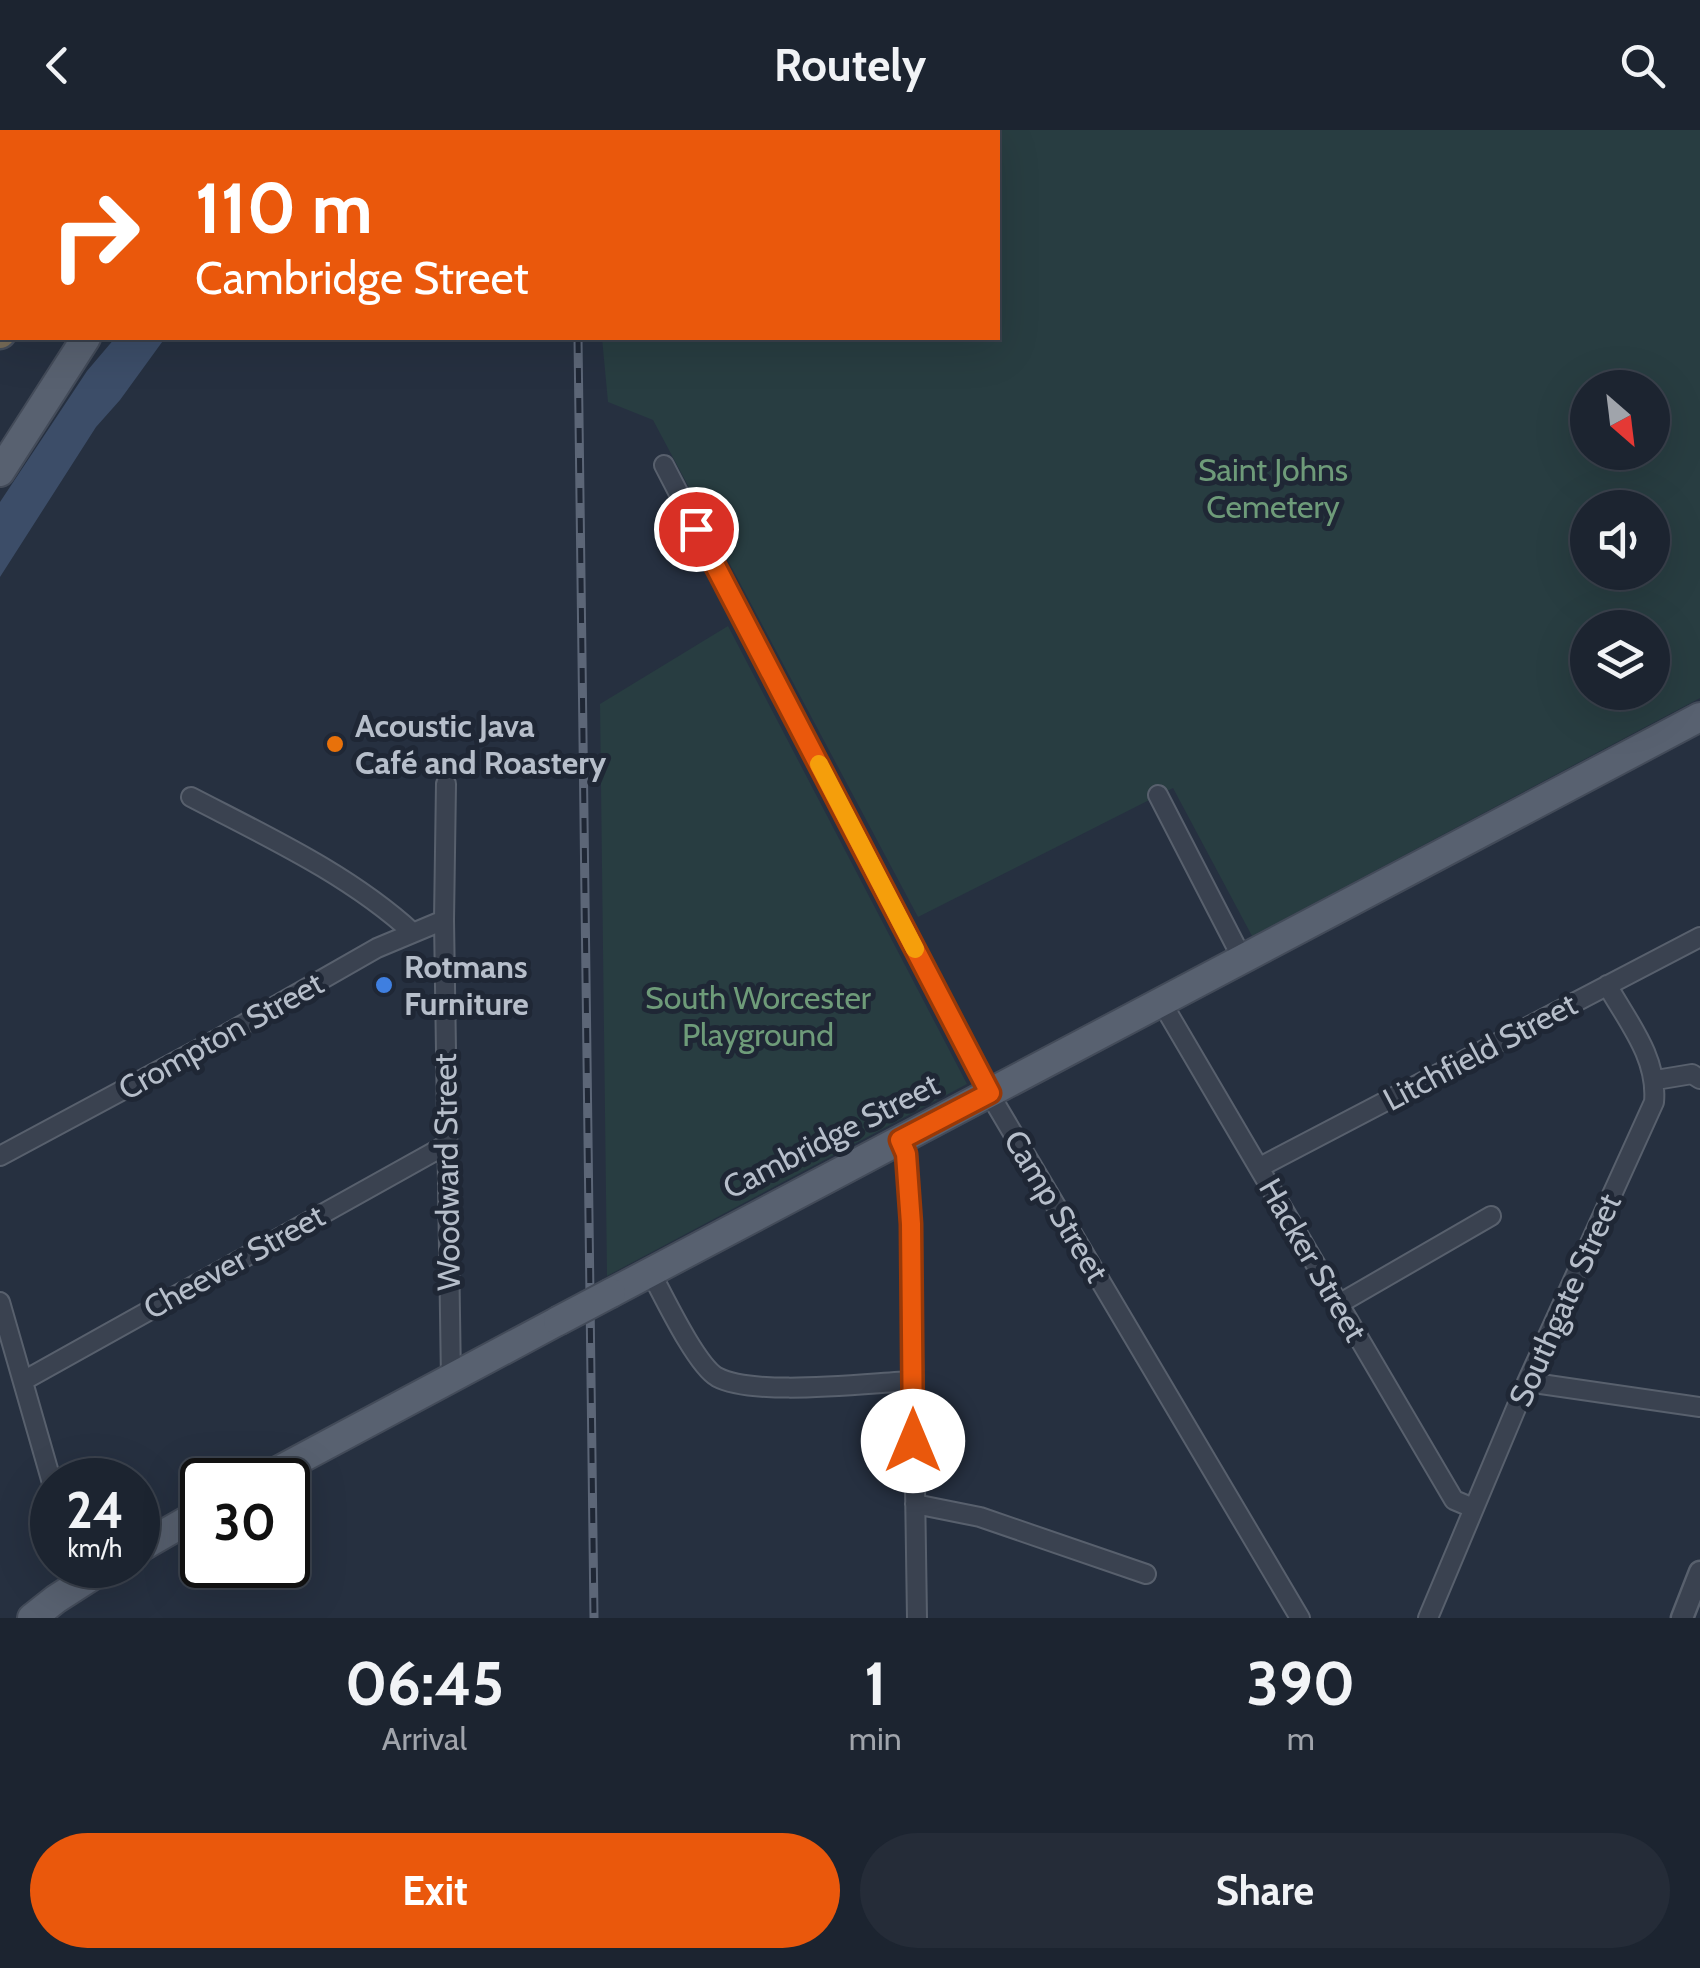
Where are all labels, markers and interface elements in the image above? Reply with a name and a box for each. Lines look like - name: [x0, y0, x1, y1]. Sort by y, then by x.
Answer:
- icon: back: [30, 38, 85, 93]
- text: Routely: [774, 38, 926, 92]
- icon: search: [1615, 38, 1670, 93]
- text: 110 m: [195, 165, 373, 251]
- icon: right: [30, 170, 160, 300]
- text: Cambridge Street: [195, 251, 529, 305]
- north arrow: [1570, 370, 1670, 470]
- map controls: [1570, 370, 1670, 710]
- park label: Saint Johns Cemetery: [1198, 450, 1348, 526]
- pin: [654, 487, 739, 572]
- button: sound: [1570, 490, 1670, 590]
- icon: arrive: [669, 502, 724, 557]
- button: layers: [1570, 610, 1670, 710]
- place label: Acoustic Java Café and Roastery: [355, 706, 607, 782]
- marker: Acoustic Java Café and Roastery: [324, 733, 346, 755]
- place label: Rotmans Furniture: [404, 947, 529, 1023]
- street label: Crompton Street: [112, 963, 330, 1108]
- marker: Rotmans Furniture: [373, 974, 395, 996]
- park label: South Worcester Playground: [645, 978, 872, 1054]
- street label: Litchfield Street: [1376, 984, 1583, 1119]
- street label: Woodward Street: [425, 1053, 468, 1291]
- street label: Cambridge Street: [716, 1064, 946, 1207]
- street label: Camp Street: [996, 1123, 1117, 1289]
- street label: Hacker Street: [1251, 1171, 1376, 1348]
- street label: Southgate Street: [1500, 1187, 1629, 1412]
- street label: Cheever Street: [136, 1196, 331, 1327]
- position arrow: [861, 1389, 965, 1493]
- speed limit sign: 30: [180, 1458, 310, 1588]
- text: 24: [66, 1480, 124, 1541]
- text: km/h: [68, 1533, 122, 1563]
- text: 06:45: [345, 1647, 504, 1720]
- text: 1: [864, 1647, 886, 1720]
- text: 390: [1247, 1647, 1355, 1720]
- text: Arrival: [382, 1719, 467, 1758]
- text: min: [849, 1719, 902, 1758]
- text: m: [1287, 1719, 1315, 1758]
- button: Exit: [30, 1833, 840, 1948]
- button: Share: [860, 1833, 1670, 1948]

